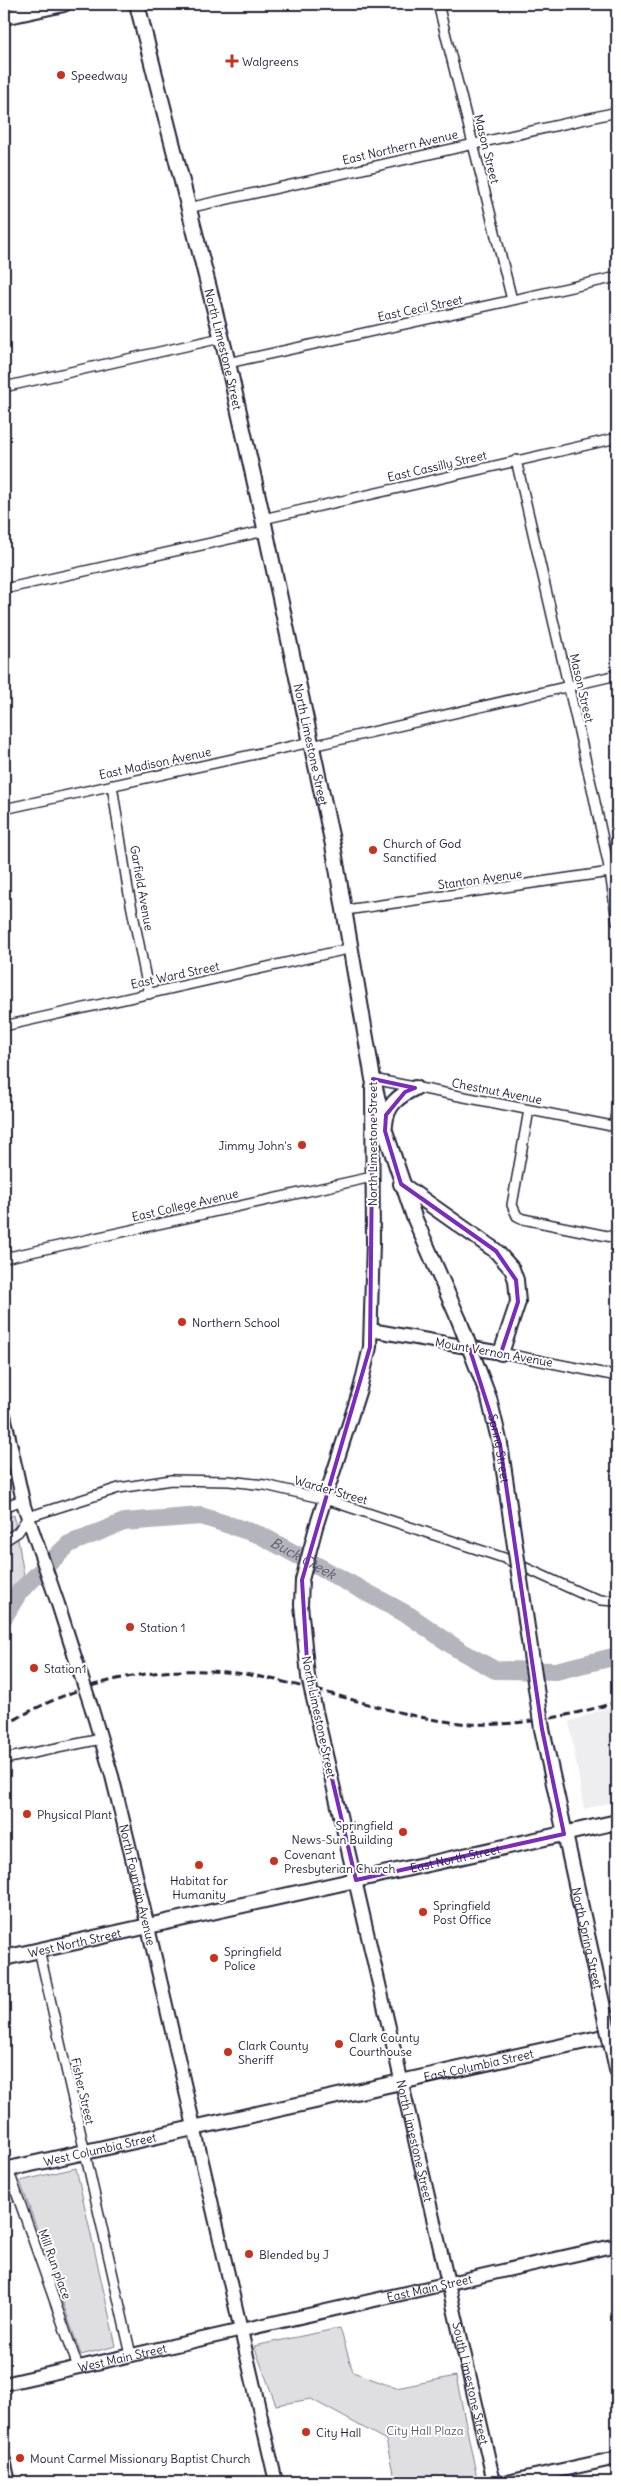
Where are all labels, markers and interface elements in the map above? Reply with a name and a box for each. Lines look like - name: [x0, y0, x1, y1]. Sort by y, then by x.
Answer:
- place label: Walgreens: [242, 54, 299, 69]
- marker: Walgreens: [226, 55, 238, 67]
- place label: Speedway: [71, 68, 128, 83]
- marker: Speedway: [55, 69, 67, 81]
- street label: Mason Street: [471, 113, 503, 185]
- street label: East Northern Avenue: [341, 126, 459, 168]
- street label: North Limestone Street: [202, 287, 246, 411]
- street label: East Cecil Street: [376, 292, 464, 324]
- street label: East Cassilly Street: [386, 447, 488, 485]
- street label: Mason Street: [567, 652, 597, 724]
- street label: North Limestone Street: [291, 682, 332, 807]
- street label: East Madison Avenue: [97, 744, 213, 782]
- place label: Church of God Sanctified: [383, 836, 461, 865]
- street label: Garfield Avenue: [127, 844, 157, 932]
- marker: Church of God Sanctified: [367, 844, 379, 856]
- street label: Stanton Avenue: [437, 866, 523, 892]
- street label: East Ward Street: [129, 958, 221, 992]
- street label: Chestnut Avenue: [450, 1075, 544, 1107]
- street label: North Limestone Street: [365, 1082, 380, 1206]
- place label: Jimmy John's: [218, 1138, 292, 1153]
- marker: Jimmy John's: [296, 1139, 308, 1151]
- street label: East College Avenue: [130, 1185, 240, 1225]
- place label: Northern School: [192, 1315, 280, 1330]
- marker: Northern School: [176, 1316, 188, 1328]
- street label: Mount Vernon Avenue: [434, 1334, 554, 1370]
- street label: Spring Street: [486, 1412, 513, 1484]
- street label: Warder Street: [293, 1472, 369, 1508]
- water label: Buck Creek: [267, 1533, 340, 1584]
- place label: Station 1: [140, 1620, 185, 1635]
- marker: Station 1: [124, 1621, 136, 1633]
- street label: North Limestone Street: [299, 1655, 339, 1779]
- place label: Station1: [44, 1661, 87, 1676]
- marker: Station1: [28, 1662, 40, 1674]
- place label: Physical Plant: [37, 1807, 112, 1822]
- marker: Physical Plant: [21, 1808, 33, 1820]
- place label: Springfield News-Sun Building: [292, 1818, 393, 1847]
- street label: North Fountain Avenue: [117, 1822, 159, 1947]
- marker: Springfield News-Sun Building: [397, 1826, 409, 1838]
- street label: East North Street: [409, 1841, 501, 1875]
- place label: Covenant Presbyterian Church: [284, 1847, 395, 1876]
- marker: Covenant Presbyterian Church: [268, 1855, 280, 1867]
- marker: Habitat for Humanity: [193, 1859, 205, 1871]
- place label: Habitat for Humanity: [170, 1873, 228, 1902]
- street label: North Spring Street: [569, 1886, 606, 1990]
- place label: Springfield Post Office: [433, 1898, 491, 1927]
- marker: Springfield Post Office: [417, 1906, 429, 1918]
- street label: West North Street: [26, 1925, 122, 1960]
- place label: Springfield Police: [224, 1944, 282, 1973]
- marker: Springfield Police: [208, 1952, 220, 1964]
- place label: Clark County Courthouse: [349, 2030, 420, 2059]
- place label: Clark County Sheriff: [238, 2038, 309, 2067]
- marker: Clark County Courthouse: [333, 2038, 345, 2050]
- street label: East Columbia Street: [422, 2045, 535, 2084]
- marker: Clark County Sheriff: [222, 2046, 234, 2058]
- street label: Fisher Street: [68, 2056, 98, 2126]
- street label: North Limestone Street: [394, 2078, 436, 2203]
- street label: West Columbia Street: [42, 2129, 158, 2169]
- street label: Mill Run place: [35, 2227, 75, 2301]
- place label: Blended by J: [259, 2247, 329, 2262]
- marker: Blended by J: [243, 2248, 255, 2260]
- street label: East Main Street: [385, 2271, 473, 2305]
- street label: South Limestone Street: [450, 2321, 493, 2446]
- street label: West Main Street: [76, 2340, 168, 2375]
- park label: City Hall Plaza: [386, 2423, 464, 2438]
- place label: City Hall: [316, 2425, 361, 2440]
- marker: City Hall: [300, 2426, 312, 2438]
- place label: Mount Carmel Missionary Baptist Church: [30, 2451, 251, 2466]
- marker: Mount Carmel Missionary Baptist Church: [14, 2452, 26, 2464]

